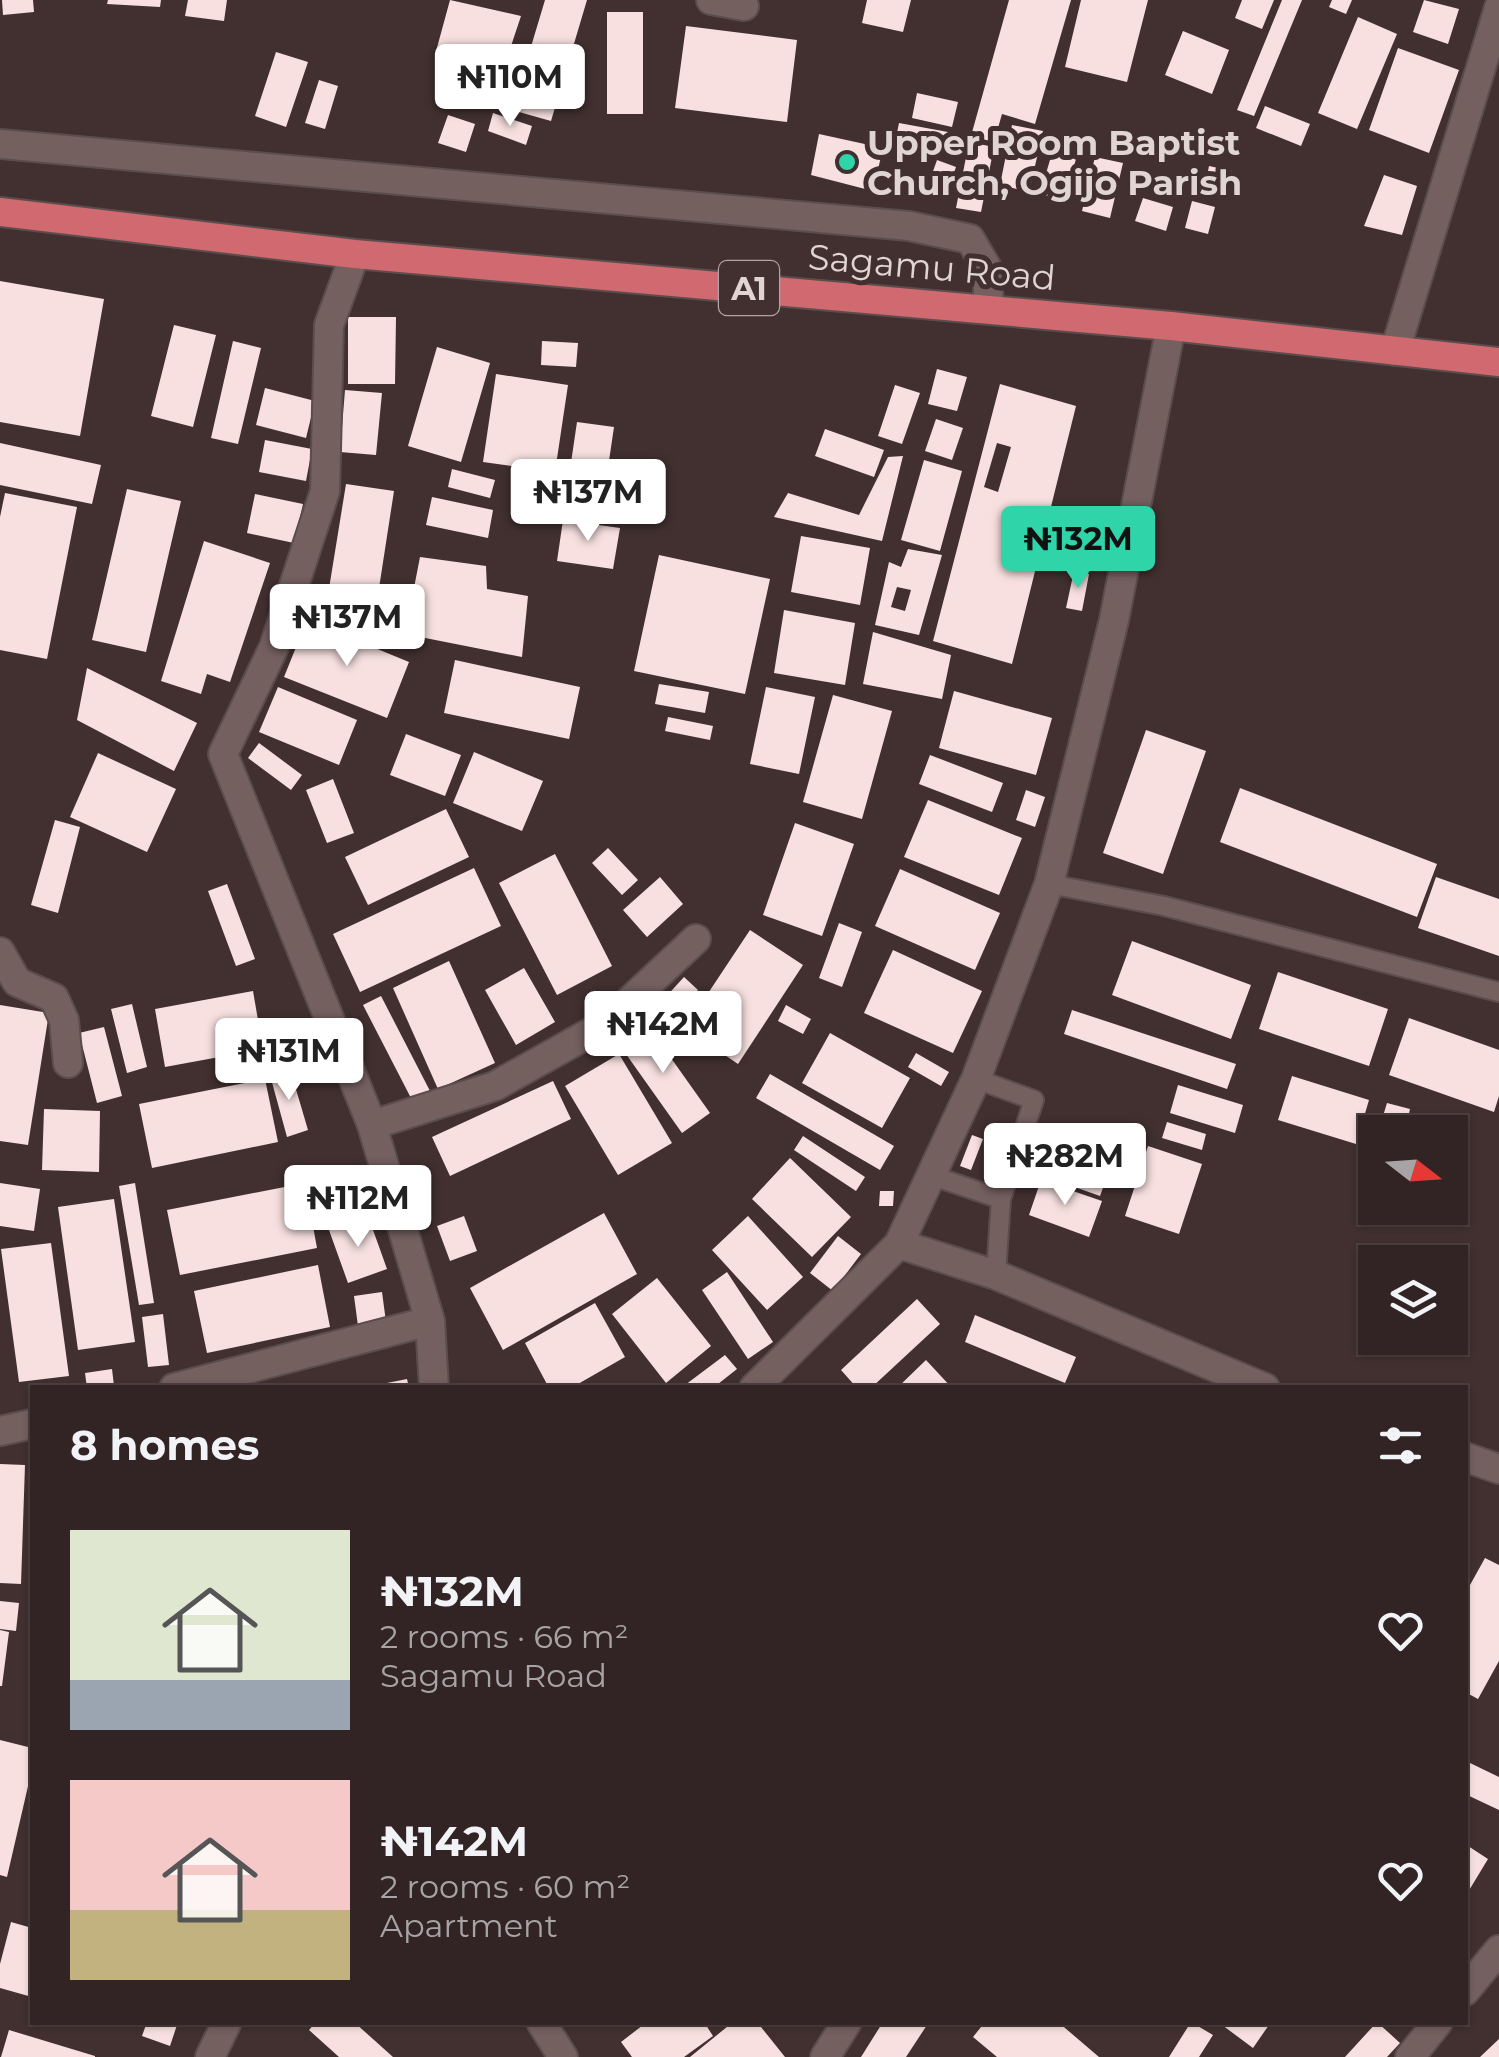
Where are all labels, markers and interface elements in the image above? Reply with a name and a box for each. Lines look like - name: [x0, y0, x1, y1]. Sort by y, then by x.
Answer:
- pin: ₦110M: [440, 44, 580, 129]
- text: ₦110M: [457, 57, 563, 96]
- place label: Upper Room Baptist Church, Ogijo Parish: [867, 121, 1242, 204]
- marker: Upper Room Baptist Church, Ogijo Parish: [836, 151, 858, 173]
- street label: Sagamu Road: [807, 235, 1057, 299]
- road number: A1: [719, 261, 779, 315]
- pin: ₦137M: [518, 459, 658, 544]
- text: ₦137M: [533, 472, 643, 511]
- pin: ₦132M: [1008, 506, 1148, 591]
- text: ₦132M: [1023, 519, 1133, 558]
- pin: ₦137M: [277, 584, 417, 669]
- text: ₦137M: [292, 597, 402, 636]
- pin: ₦142M: [593, 991, 733, 1076]
- text: ₦142M: [607, 1004, 719, 1043]
- pin: ₦131M: [219, 1018, 359, 1103]
- text: ₦131M: [237, 1031, 341, 1070]
- north arrow: [1358, 1115, 1468, 1225]
- map controls: [1358, 1115, 1468, 1355]
- pin: ₦282M: [995, 1123, 1135, 1208]
- text: ₦282M: [1006, 1136, 1124, 1175]
- pin: ₦112M: [288, 1165, 428, 1250]
- text: ₦112M: [306, 1178, 410, 1217]
- button: layers: [1358, 1245, 1468, 1355]
- icon: filters: [1373, 1418, 1428, 1473]
- text: 8 homes: [70, 1419, 259, 1471]
- text: ₦132M: [380, 1565, 524, 1617]
- icon: home: [150, 1570, 270, 1690]
- icon: heart: [1373, 1603, 1428, 1658]
- text: 2 rooms · 66 m²: [380, 1617, 629, 1656]
- text: Sagamu Road: [380, 1656, 607, 1695]
- text: ₦142M: [380, 1815, 528, 1867]
- icon: home: [150, 1820, 270, 1940]
- icon: heart: [1373, 1853, 1428, 1908]
- text: 2 rooms · 60 m²: [380, 1867, 630, 1906]
- text: Apartment: [380, 1906, 558, 1945]

